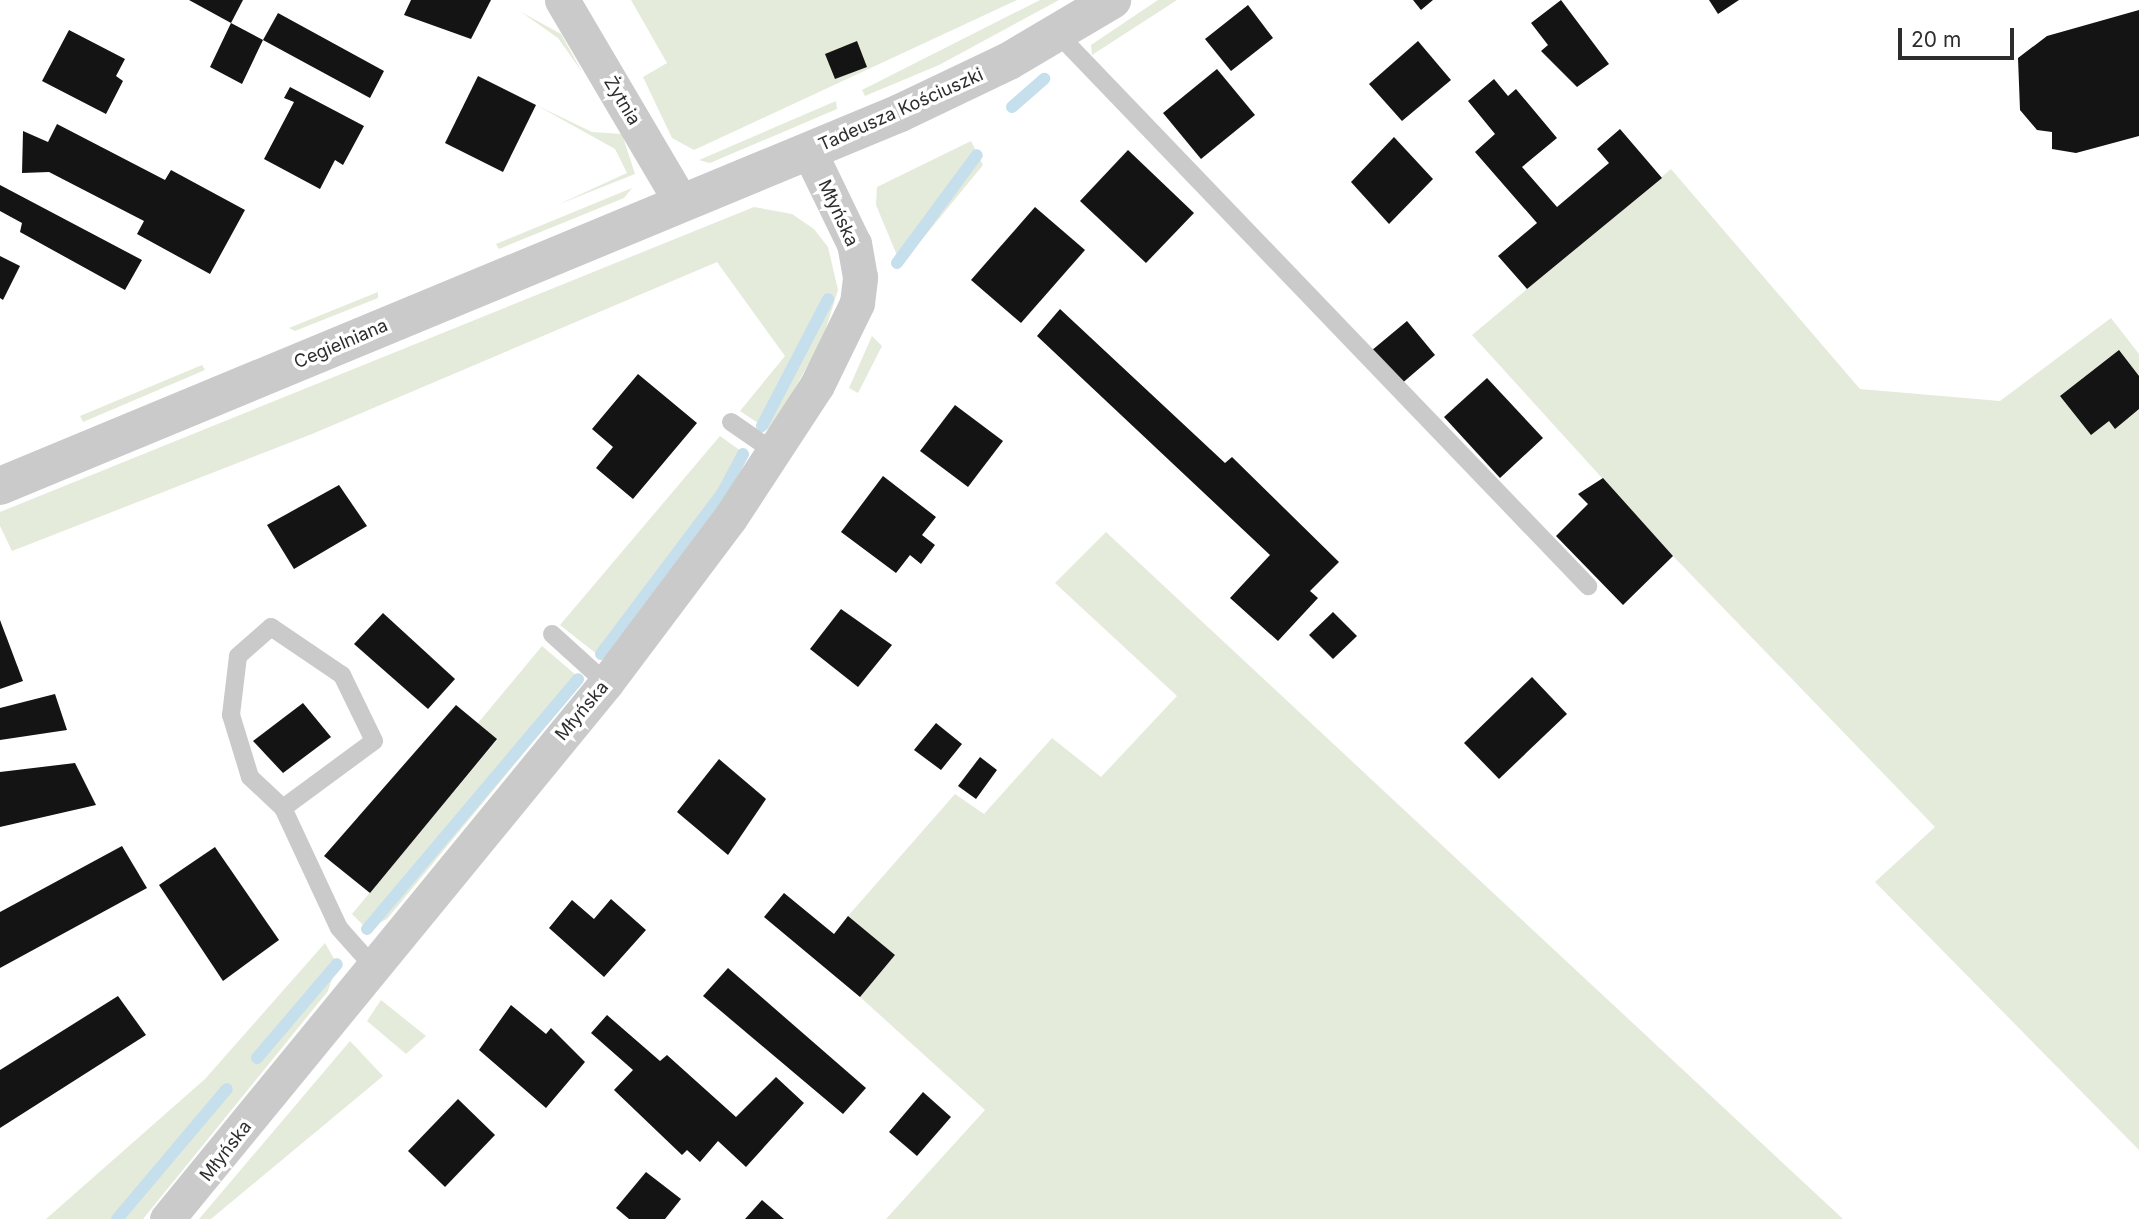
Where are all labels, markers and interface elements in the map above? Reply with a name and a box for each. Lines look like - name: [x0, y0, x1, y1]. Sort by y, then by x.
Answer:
- scale bar: [1901, 14, 2016, 58]
- text: 20 m: [1911, 27, 1961, 52]
- street label: Tadeusza Kościuszki: [815, 64, 987, 156]
- street label: Żytnia: [599, 73, 645, 129]
- street label: Młyńska: [813, 176, 863, 250]
- street label: Cegielniana: [291, 315, 391, 373]
- street label: Młyńska: [551, 677, 613, 745]
- street label: Młyńska: [196, 1116, 256, 1186]

